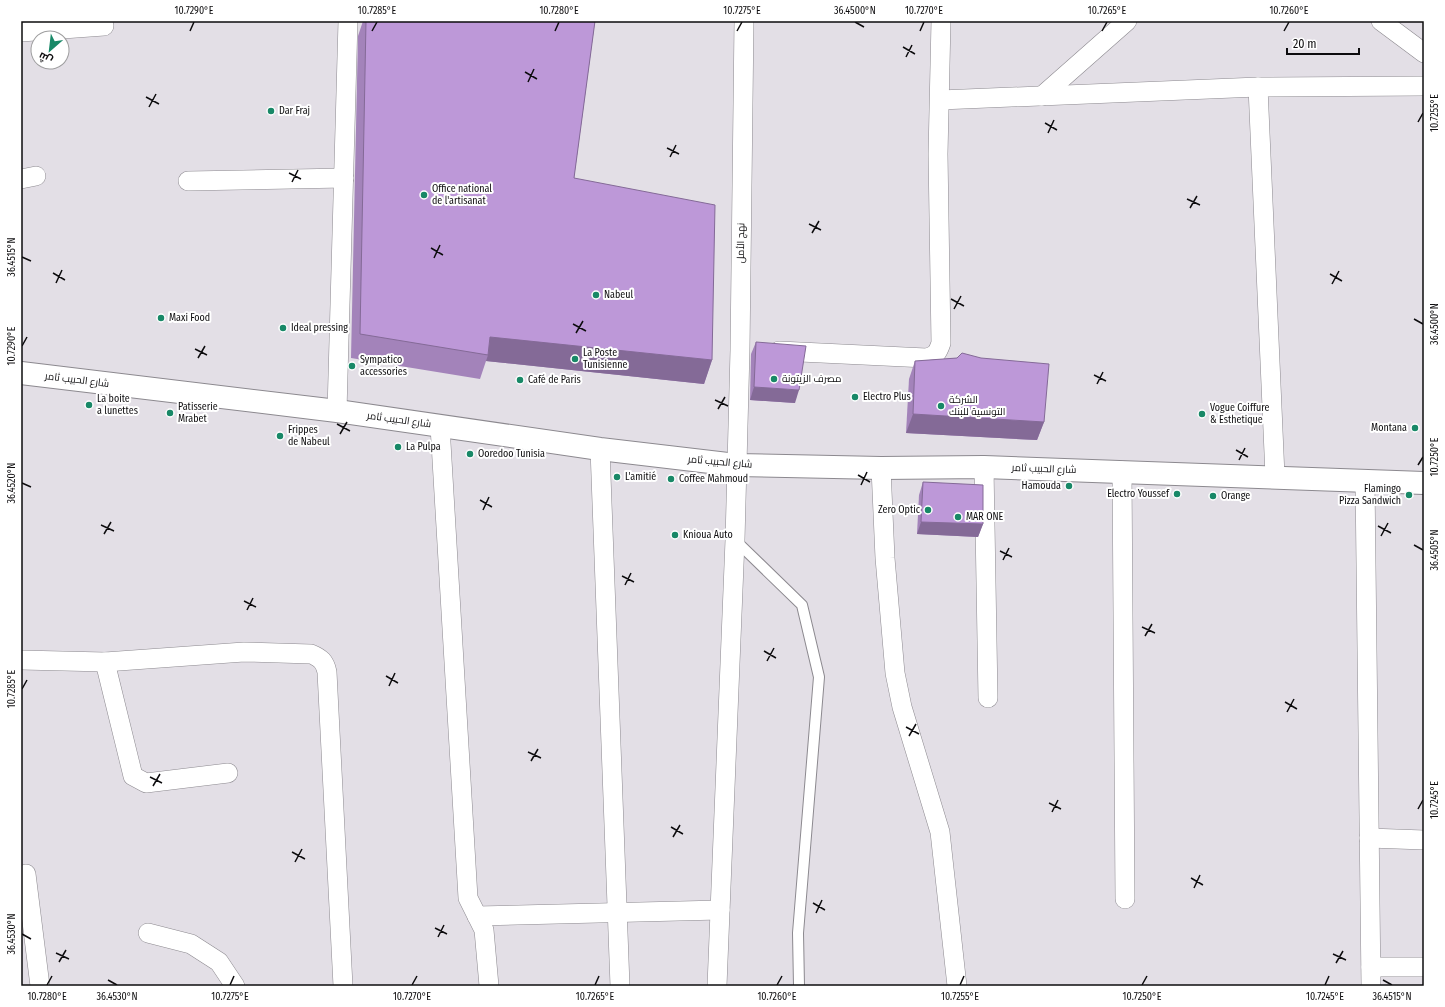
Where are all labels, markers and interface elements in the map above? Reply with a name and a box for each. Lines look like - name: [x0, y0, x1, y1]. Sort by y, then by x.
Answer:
- text: 10.7290°E: [175, 5, 214, 17]
- text: 10.7285°E: [358, 5, 397, 17]
- text: 10.7280°E: [539, 5, 579, 17]
- text: 10.7275°E: [723, 5, 761, 17]
- text: 36.4500°N: [834, 5, 876, 17]
- text: 10.7270°E: [905, 5, 943, 17]
- text: 10.7265°E: [1088, 5, 1126, 17]
- text: 10.7260°E: [1269, 5, 1309, 17]
- north arrow: [30, 30, 70, 70]
- scale bar: [1287, 30, 1359, 56]
- text: 20 m: [1293, 37, 1317, 51]
- text: ش: [36, 49, 55, 67]
- text: 10.7255°E: [1429, 94, 1441, 132]
- place label: Dar Fraj: [279, 105, 310, 117]
- marker: Dar Fraj: [266, 106, 276, 116]
- place label: Office national de l'artisanat: [432, 183, 492, 207]
- marker: Office national de l'artisanat: [419, 190, 429, 200]
- street label: نهج الأمل: [735, 223, 747, 263]
- text: 36.4515°N: [6, 237, 18, 277]
- place label: Nabeul: [604, 289, 633, 301]
- marker: Nabeul: [591, 290, 601, 300]
- text: 36.4500°N: [1429, 303, 1441, 345]
- place label: Maxi Food: [169, 312, 210, 324]
- marker: Maxi Food: [156, 313, 166, 323]
- place label: Ideal pressing: [291, 322, 348, 334]
- marker: Ideal pressing: [278, 323, 288, 333]
- text: 10.7290°E: [6, 326, 18, 365]
- place label: La Poste Tunisienne: [583, 347, 628, 371]
- place label: Sympatico accessories: [360, 354, 407, 378]
- marker: La Poste Tunisienne: [570, 354, 580, 364]
- marker: Sympatico accessories: [347, 361, 357, 371]
- street label: شارع الحبيب ثامر: [43, 370, 110, 390]
- place label: مصرف الزيتونة: [782, 373, 841, 385]
- place label: Café de Paris: [528, 374, 581, 386]
- marker: مصرف الزيتونة: [769, 374, 779, 384]
- marker: Café de Paris: [515, 375, 525, 385]
- place label: Electro Plus: [863, 391, 911, 403]
- marker: Electro Plus: [850, 392, 860, 402]
- place label: La boite a lunettes: [97, 393, 138, 417]
- place label: الشركة التونسية للبنك: [949, 394, 1005, 418]
- marker: La boite a lunettes: [84, 400, 94, 410]
- place label: Patisserie Mrabet: [178, 401, 218, 425]
- marker: الشركة التونسية للبنك: [936, 401, 946, 411]
- place label: Vogue Coiffure & Esthetique: [1210, 402, 1269, 426]
- marker: Patisserie Mrabet: [165, 408, 175, 418]
- street label: شارع الحبيب ثامر: [365, 409, 432, 430]
- marker: Vogue Coiffure & Esthetique: [1197, 409, 1207, 419]
- place label: Montana: [1371, 422, 1407, 434]
- marker: Montana: [1410, 423, 1420, 433]
- place label: Frippes de Nabeul: [288, 424, 330, 448]
- marker: Frippes de Nabeul: [275, 431, 285, 441]
- text: 10.7250°E: [1429, 437, 1441, 476]
- place label: La Pulpa: [406, 441, 441, 453]
- marker: La Pulpa: [393, 442, 403, 452]
- place label: Ooredoo Tunisia: [478, 448, 545, 460]
- marker: Ooredoo Tunisia: [465, 449, 475, 459]
- street label: شارع الحبيب ثامر: [686, 453, 753, 471]
- street label: شارع الحبيب ثامر: [1010, 462, 1077, 476]
- text: 36.4520°N: [6, 463, 18, 503]
- place label: L'amitié: [625, 471, 656, 483]
- marker: L'amitié: [612, 472, 622, 482]
- place label: Coffee Mahmoud: [679, 473, 748, 485]
- marker: Coffee Mahmoud: [666, 474, 676, 484]
- place label: Hamouda: [1022, 480, 1061, 492]
- marker: Hamouda: [1064, 481, 1074, 491]
- place label: Flamingo Pizza Sandwich: [1339, 483, 1401, 507]
- place label: Electro Youssef: [1107, 488, 1170, 500]
- marker: Electro Youssef: [1172, 489, 1182, 499]
- place label: Orange: [1221, 490, 1250, 502]
- marker: Flamingo Pizza Sandwich: [1404, 490, 1414, 500]
- marker: Orange: [1208, 491, 1218, 501]
- place label: Zero Optic: [878, 504, 921, 516]
- marker: Zero Optic: [923, 505, 933, 515]
- place label: MAR ONE: [966, 511, 1004, 523]
- marker: MAR ONE: [953, 512, 963, 522]
- place label: Knioua Auto: [683, 529, 733, 541]
- text: 36.4505°N: [1429, 529, 1441, 571]
- marker: Knioua Auto: [670, 530, 680, 540]
- text: 10.7285°E: [6, 669, 18, 708]
- text: 10.7245°E: [1429, 781, 1441, 819]
- text: 36.4530°N: [6, 914, 18, 955]
- text: 10.7280°E: [27, 991, 67, 1003]
- text: 36.4530°N: [97, 991, 138, 1003]
- text: 10.7275°E: [211, 991, 249, 1003]
- text: 10.7270°E: [393, 991, 431, 1003]
- text: 10.7265°E: [576, 991, 614, 1003]
- text: 10.7260°E: [757, 991, 797, 1003]
- text: 10.7255°E: [941, 991, 979, 1003]
- text: 10.7250°E: [1123, 991, 1162, 1003]
- text: 10.7245°E: [1306, 991, 1344, 1003]
- text: 36.4515°N: [1372, 991, 1412, 1003]

